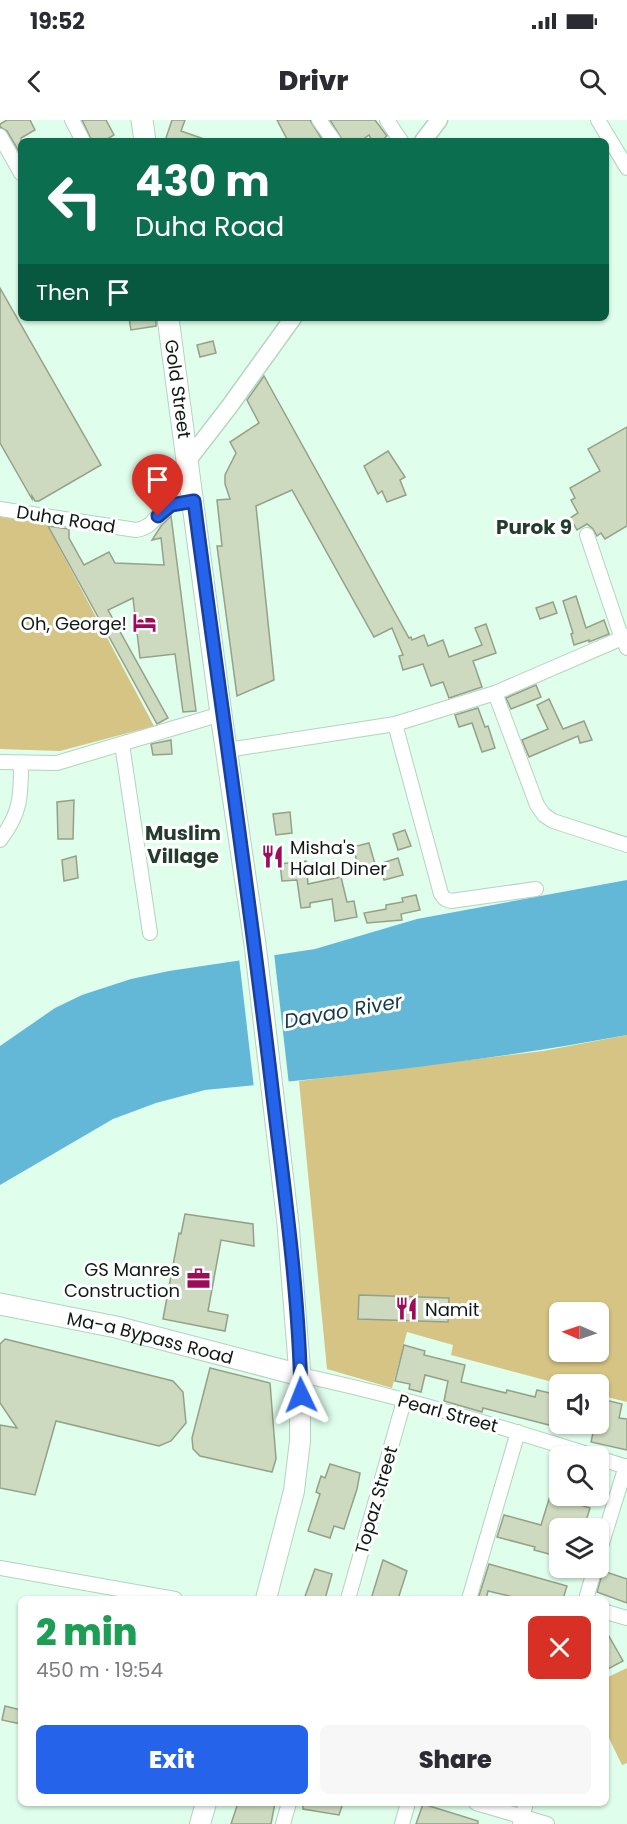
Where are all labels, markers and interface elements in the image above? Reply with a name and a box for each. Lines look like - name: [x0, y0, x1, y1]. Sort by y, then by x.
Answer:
- text: 19:52: [30, 6, 85, 37]
- text: Drivr: [279, 62, 348, 99]
- icon: back: [18, 65, 51, 98]
- icon: search: [576, 65, 609, 98]
- text: 430 m: [135, 152, 270, 211]
- icon: left: [36, 162, 114, 240]
- text: Duha Road: [135, 208, 284, 245]
- icon: arrive: [102, 276, 135, 309]
- text: Then: [36, 277, 90, 308]
- street label: Gold Street: [159, 338, 197, 440]
- pin: [132, 454, 183, 516]
- icon: arrive: [141, 463, 174, 496]
- street label: Duha Road: [15, 499, 117, 539]
- district label: Purok 9: [496, 513, 572, 541]
- hotel icon: Oh, George!: [132, 610, 158, 636]
- place label: Oh, George!: [21, 611, 127, 636]
- district label: Muslim Village: [145, 819, 221, 870]
- place label: Misha's Halal Diner: [290, 835, 387, 881]
- restaurant icon: Misha's Halal Diner: [259, 844, 285, 870]
- water label: Davao River: [282, 987, 405, 1035]
- place label: GS Manres Construction: [64, 1257, 180, 1303]
- office icon: GS Manres Construction: [185, 1266, 211, 1292]
- restaurant icon: Namit: [394, 1296, 420, 1322]
- place label: Namit: [425, 1297, 479, 1322]
- north arrow: [549, 1302, 609, 1362]
- map controls: [549, 1302, 609, 1578]
- street label: Ma-a Bypass Road: [65, 1305, 236, 1370]
- position arrow: [269, 1363, 333, 1427]
- button: sound: [549, 1374, 609, 1434]
- street label: Pearl Street: [395, 1388, 501, 1438]
- street label: Topaz Street: [349, 1443, 403, 1557]
- button: search: [549, 1446, 609, 1506]
- button: layers: [549, 1518, 609, 1578]
- text: 2 min: [36, 1607, 138, 1658]
- button: close: [528, 1616, 591, 1679]
- text: 450 m · 19:54: [36, 1656, 163, 1684]
- button: Exit: [36, 1725, 308, 1794]
- button: Share: [320, 1725, 591, 1794]

